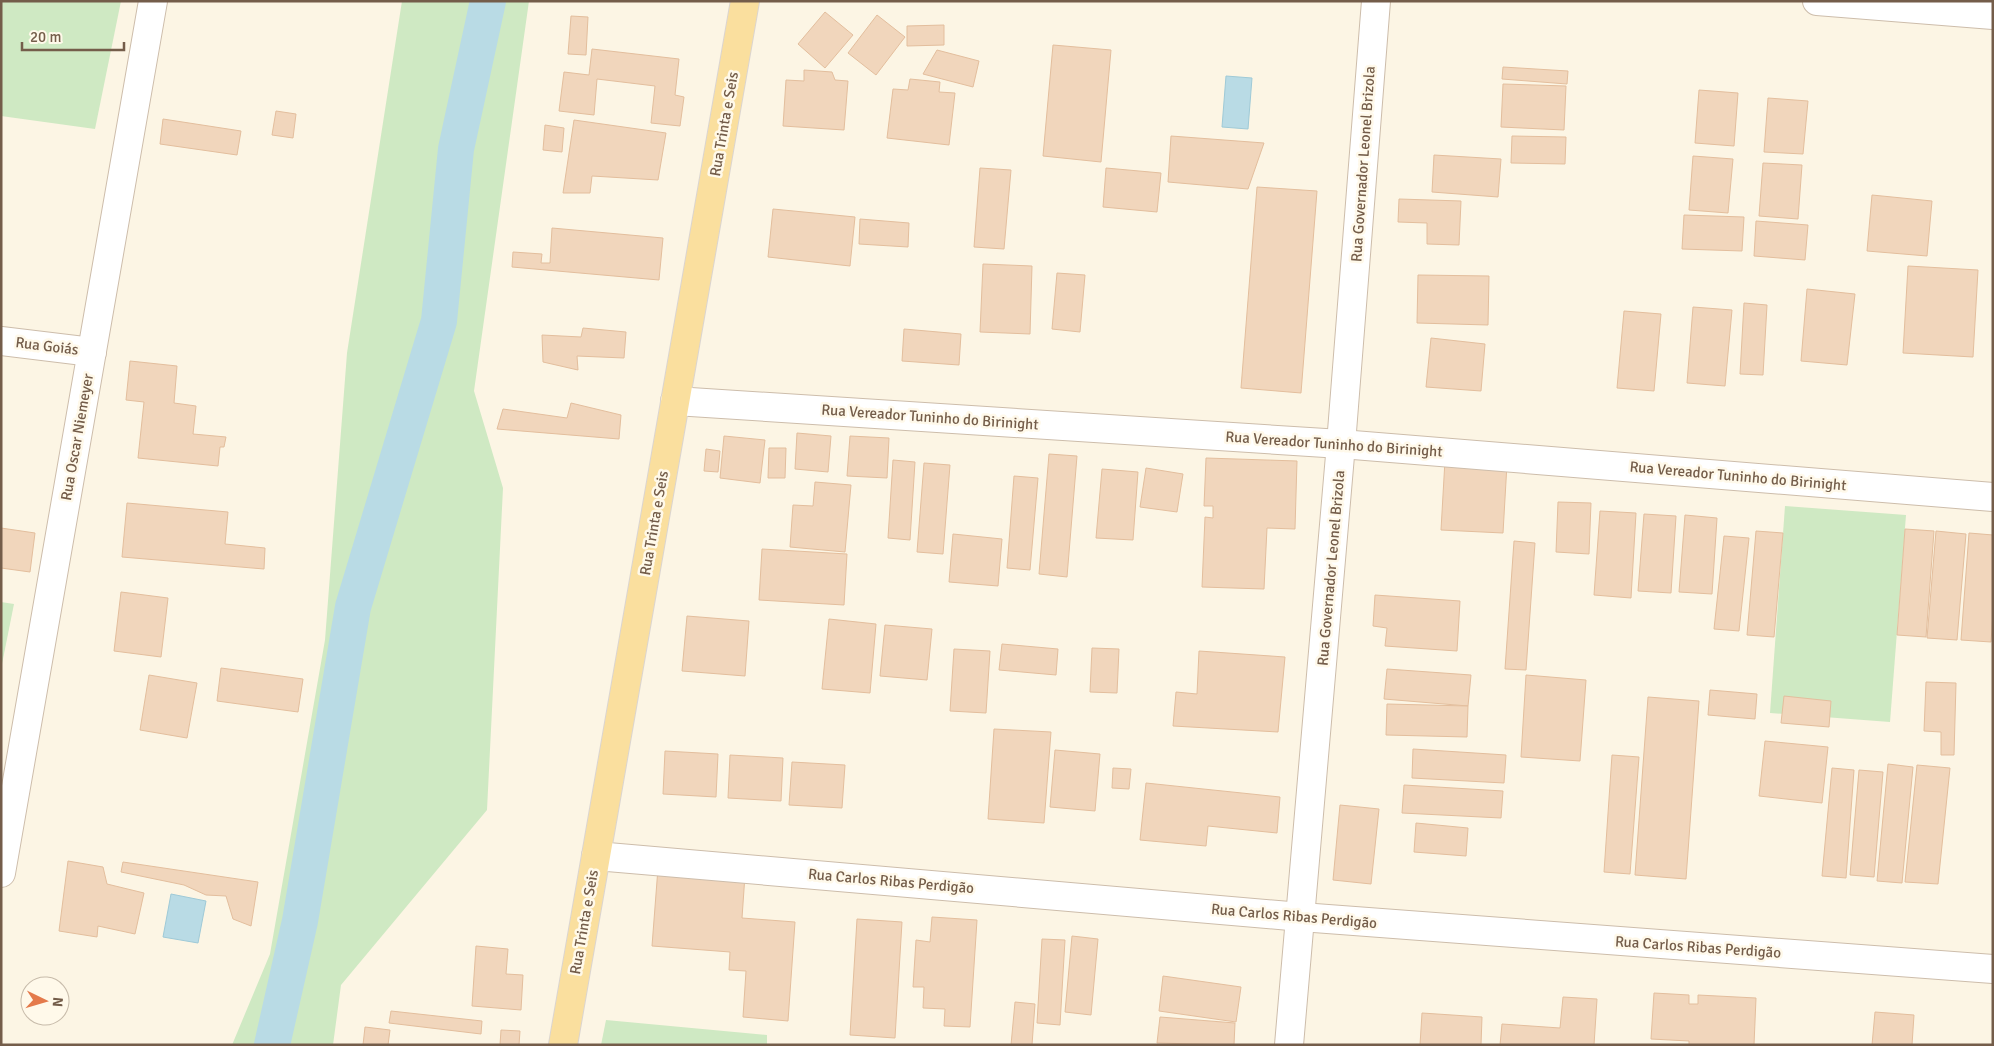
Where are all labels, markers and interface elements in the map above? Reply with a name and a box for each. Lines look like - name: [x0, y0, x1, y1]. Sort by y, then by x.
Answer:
- scale bar: [22, 20, 125, 52]
- text: 20 m: [30, 28, 61, 46]
- street label: Rua Governador Leonel Brizola: [1347, 66, 1379, 262]
- street label: Rua Trinta e Seis: [706, 70, 742, 178]
- street label: Rua Goiás: [14, 333, 80, 359]
- street label: Rua Oscar Niemeyer: [57, 372, 97, 502]
- street label: Rua Vereador Tuninho do Birinight: [821, 400, 1039, 434]
- street label: Rua Vereador Tuninho do Birinight: [1225, 427, 1443, 461]
- street label: Rua Vereador Tuninho do Birinight: [1629, 458, 1847, 494]
- street label: Rua Trinta e Seis: [636, 469, 672, 577]
- street label: Rua Governador Leonel Brizola: [1313, 469, 1349, 667]
- street label: Rua Carlos Ribas Perdigão: [807, 865, 975, 897]
- street label: Rua Trinta e Seis: [566, 868, 602, 976]
- street label: Rua Carlos Ribas Perdigão: [1210, 900, 1378, 932]
- street label: Rua Carlos Ribas Perdigão: [1614, 932, 1782, 962]
- north arrow: [20, 976, 70, 1026]
- text: N: [49, 996, 66, 1008]

